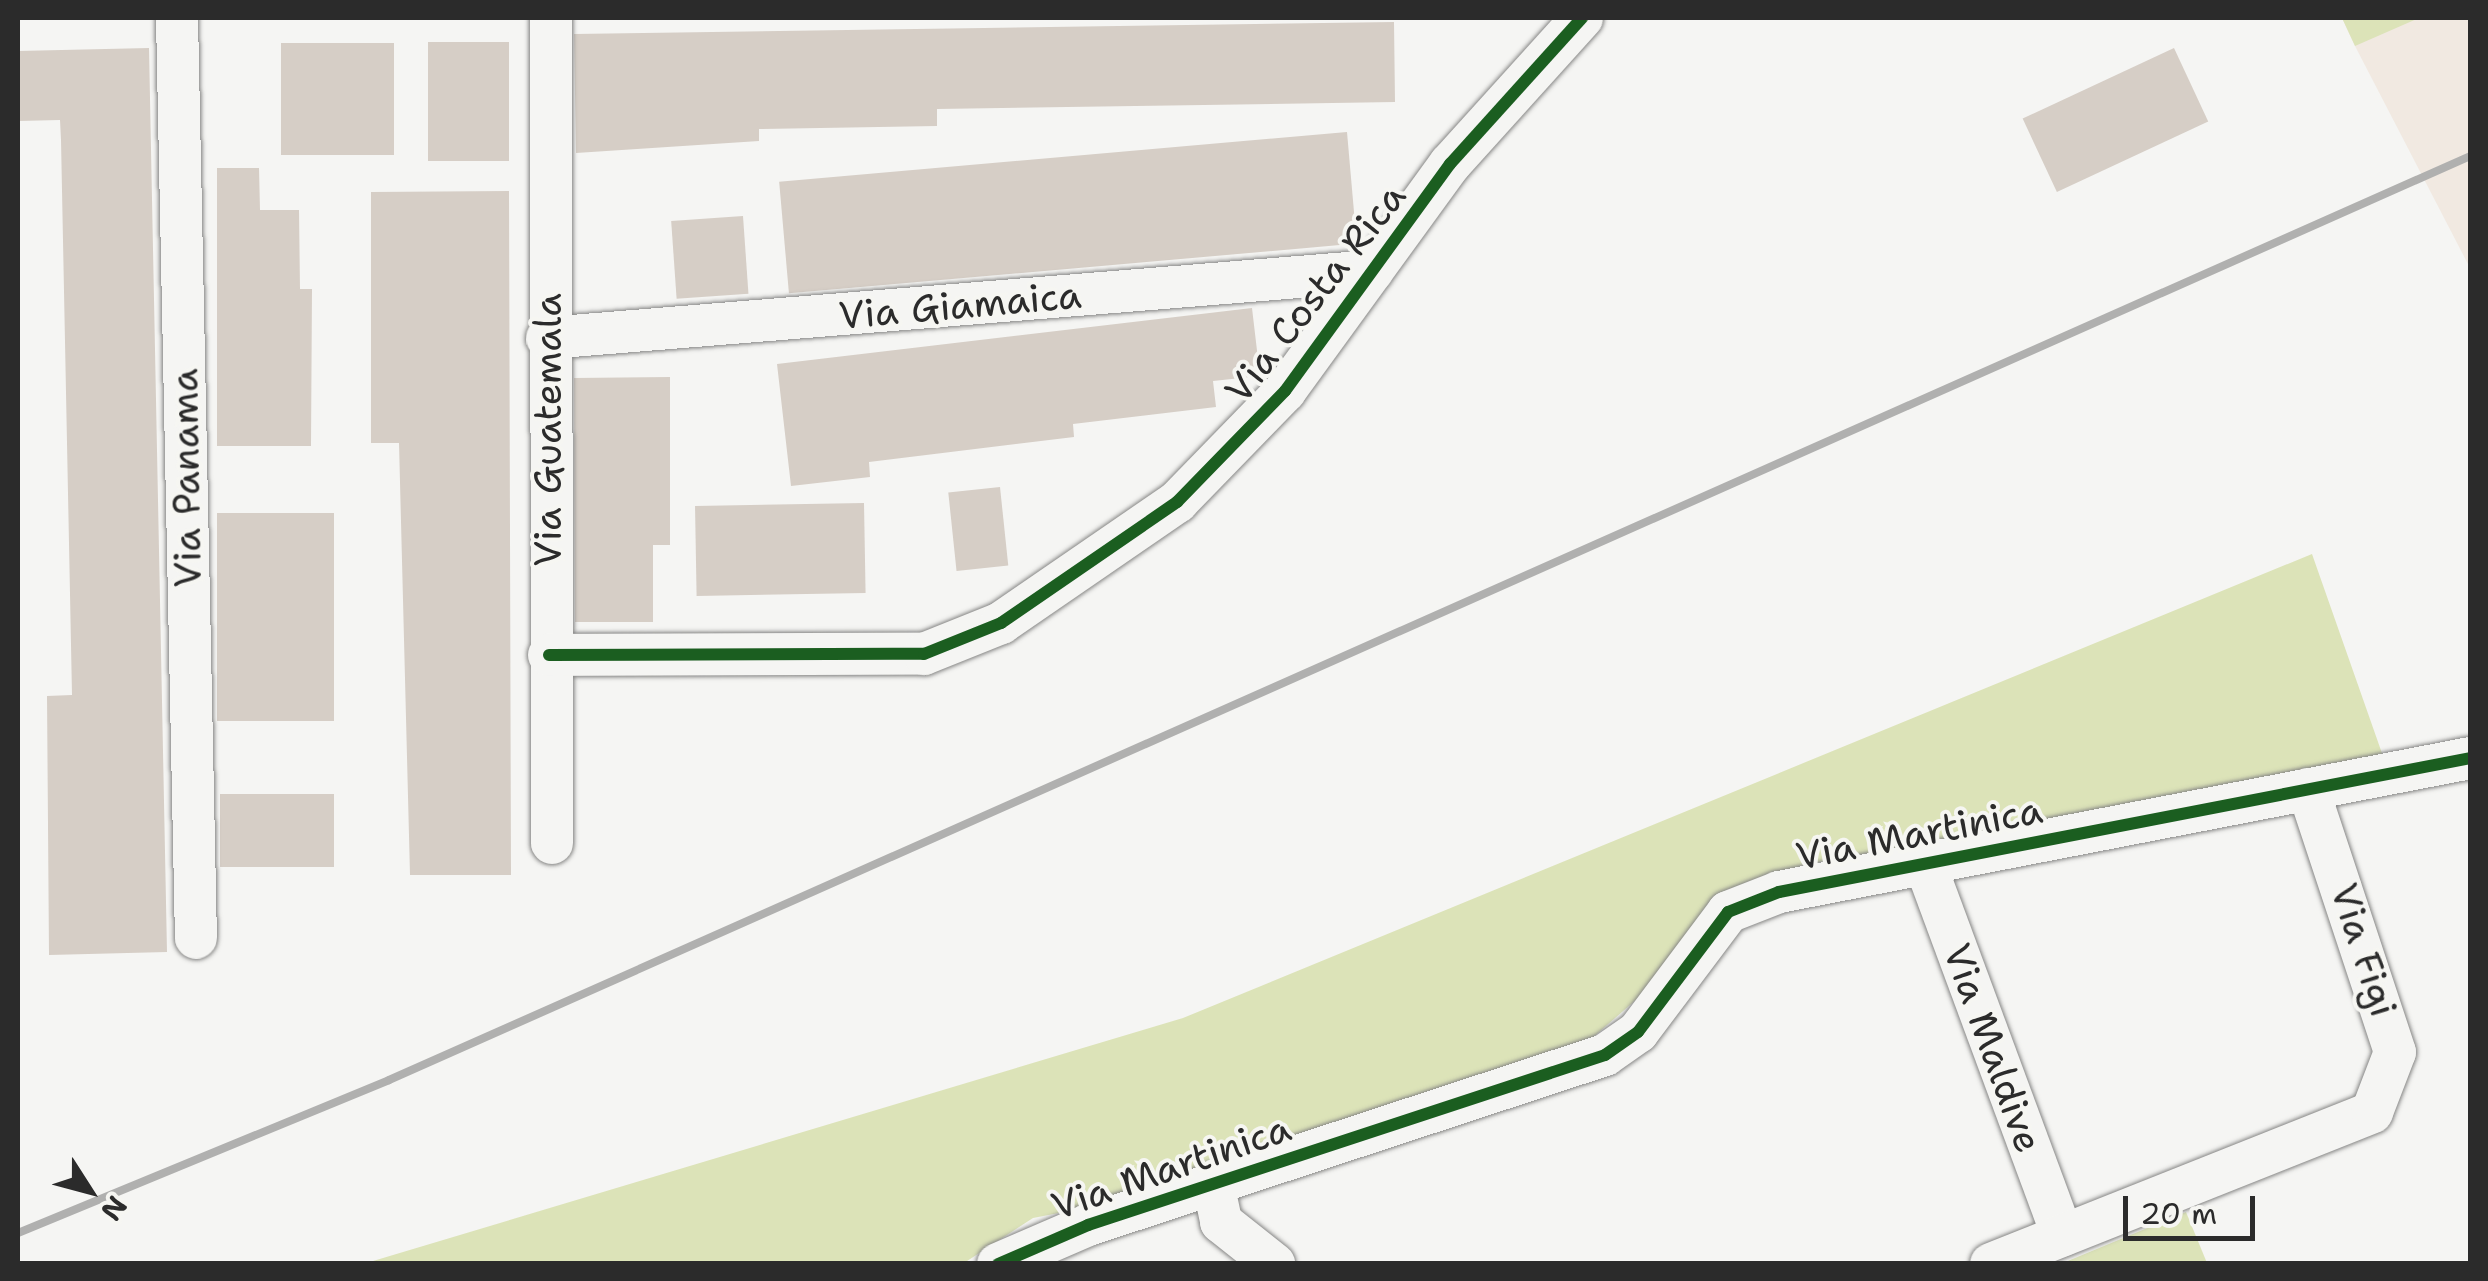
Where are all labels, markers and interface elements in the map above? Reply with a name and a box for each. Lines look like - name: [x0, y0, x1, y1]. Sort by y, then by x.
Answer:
- street label: Via Costa Rica: [1215, 174, 1415, 412]
- street label: Via Giamaica: [837, 272, 1083, 338]
- street label: Via Guatemala: [525, 293, 571, 567]
- street label: Via Panama: [161, 368, 211, 588]
- street label: Via Martinica: [1792, 787, 2046, 879]
- street label: Via Figi: [2321, 878, 2407, 1022]
- street label: Via Maldive: [1934, 937, 2052, 1159]
- street label: Via Martinica: [1045, 1105, 1297, 1229]
- north arrow: [40, 1141, 140, 1241]
- scale bar: [2128, 1176, 2260, 1238]
- text: N: [92, 1188, 136, 1229]
- text: 20 m: [2140, 1193, 2217, 1234]

